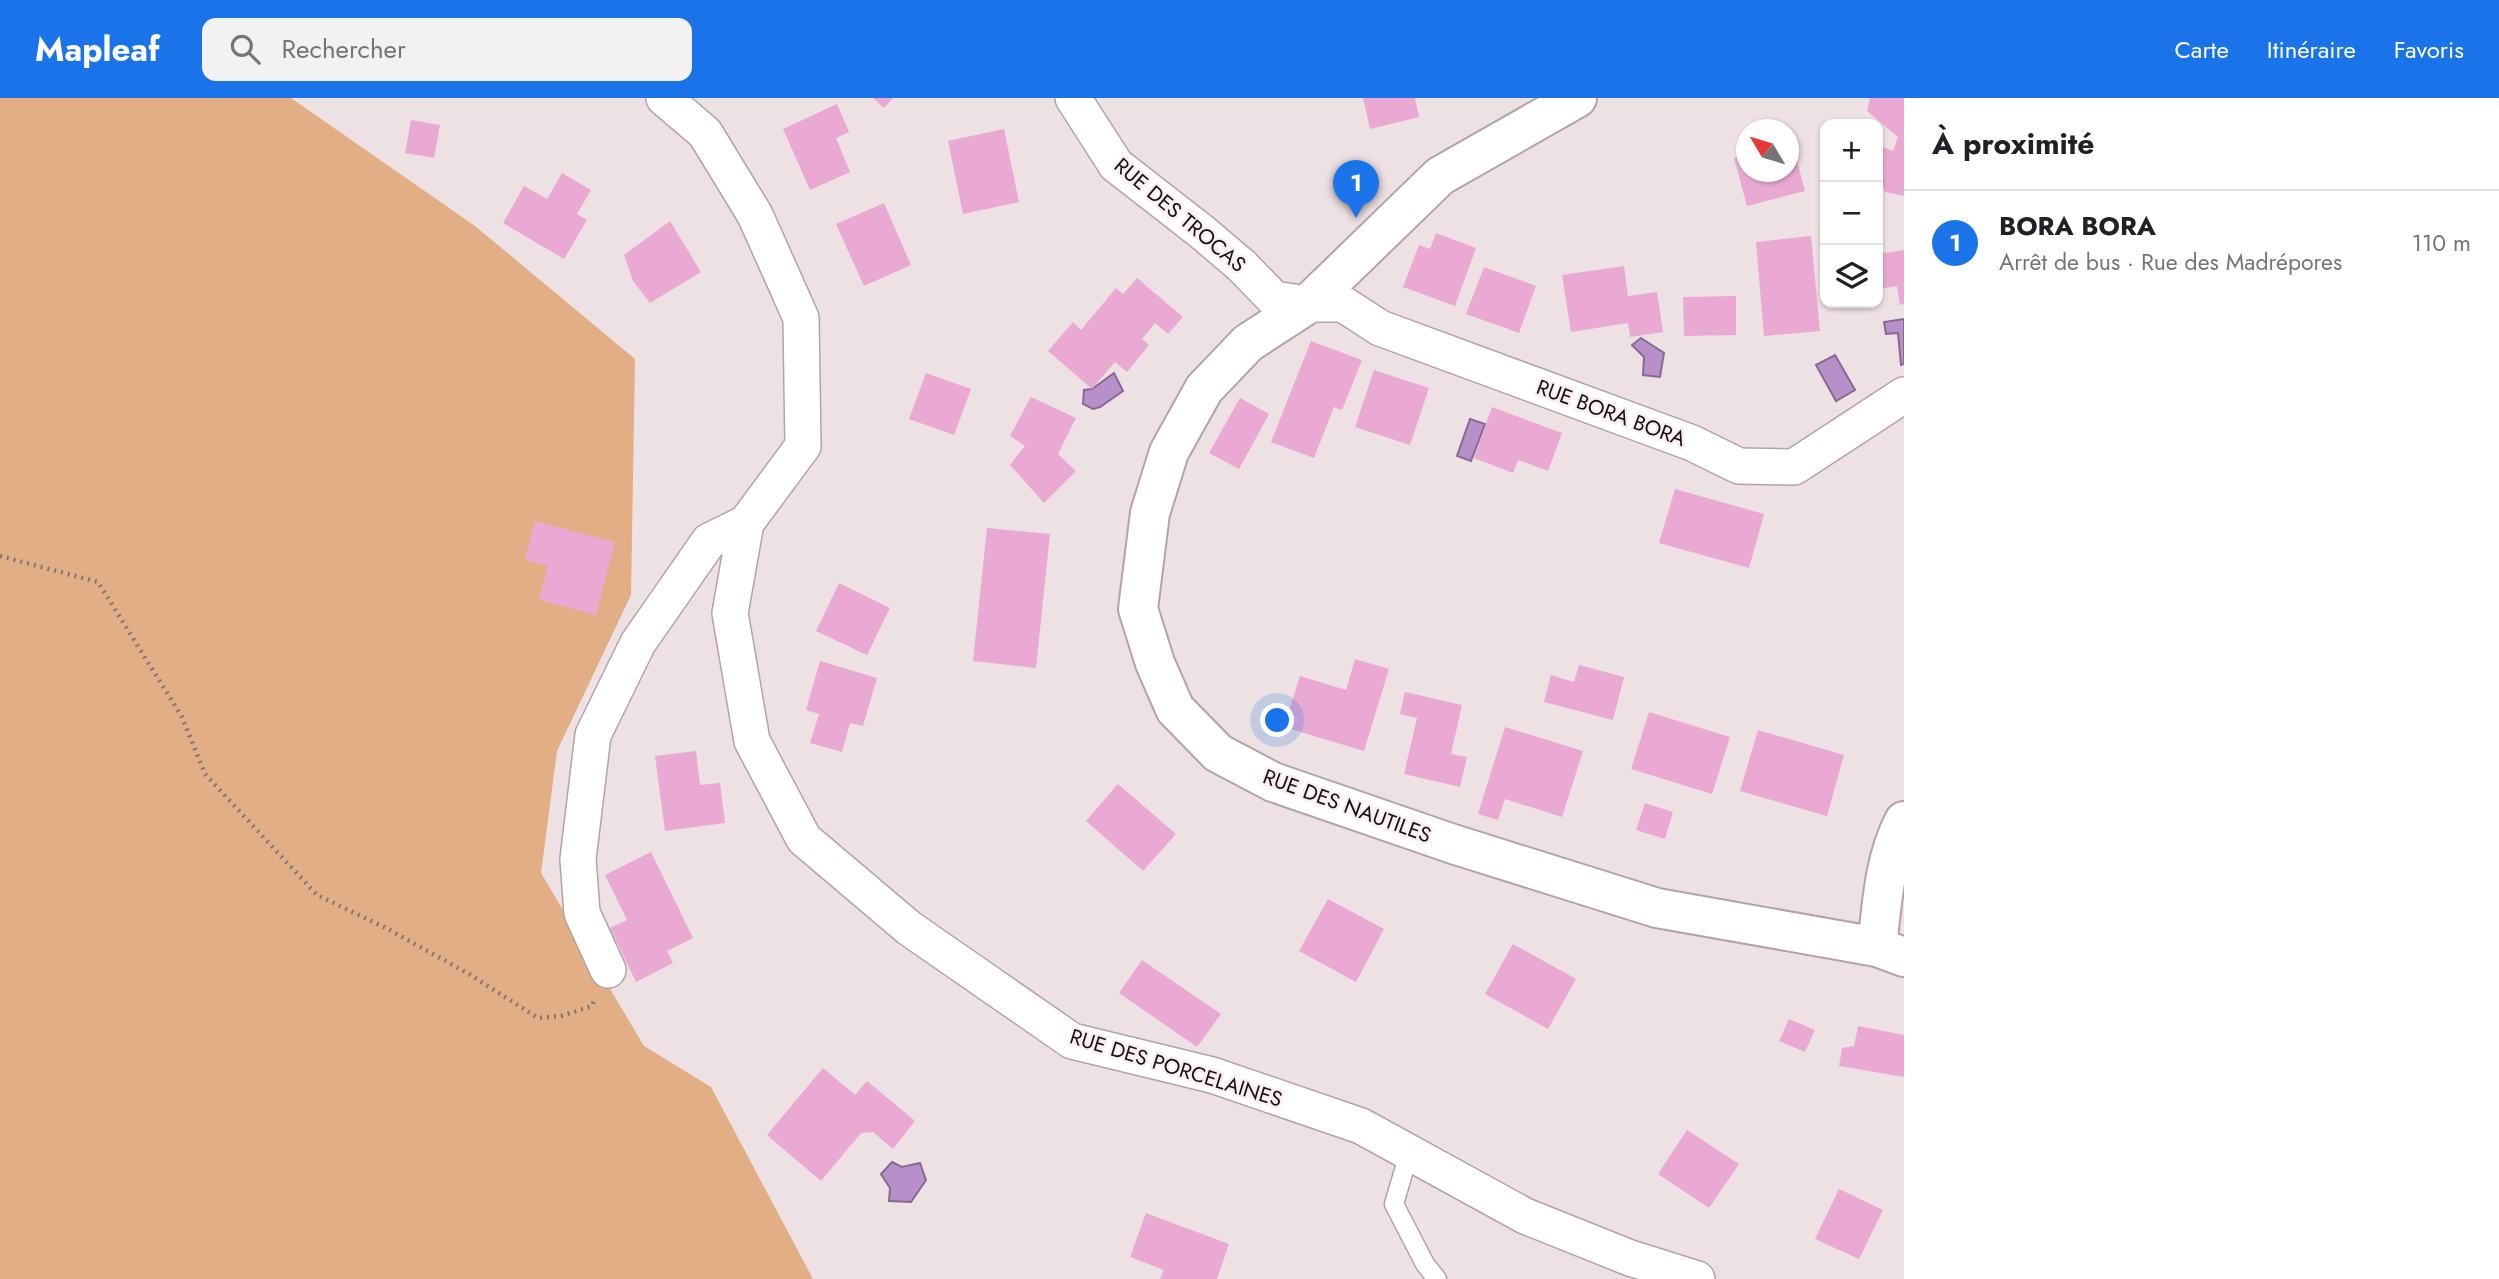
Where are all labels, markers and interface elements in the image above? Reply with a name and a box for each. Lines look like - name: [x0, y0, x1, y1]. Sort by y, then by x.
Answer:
- search box: [202, 18, 692, 81]
- text: Mapleaf: [35, 26, 160, 73]
- icon: search: [226, 30, 264, 68]
- text: Rechercher: [282, 30, 406, 68]
- text: Carte: [2174, 32, 2229, 67]
- text: Itinéraire: [2267, 32, 2356, 67]
- text: Favoris: [2394, 32, 2464, 67]
- north arrow: [1736, 119, 1799, 182]
- map controls: [1820, 119, 1883, 308]
- button: +: [1820, 119, 1883, 182]
- text: À proximité: [1932, 122, 2095, 165]
- street label: RUE DES TROCAS: [1108, 151, 1252, 279]
- pin: 1: [1333, 160, 1379, 218]
- button: −: [1820, 182, 1883, 245]
- text: BORA BORA: [1999, 207, 2156, 245]
- text: 1: [1949, 226, 1961, 260]
- text: 110 m: [2412, 226, 2471, 260]
- button: layers: [1820, 245, 1883, 308]
- text: Arrêt de bus · Rue des Madrépores: [1999, 245, 2342, 279]
- street label: RUE BORA BORA: [1532, 372, 1690, 454]
- your location: [1260, 703, 1294, 737]
- street label: RUE DES NAUTILES: [1259, 762, 1435, 850]
- street label: RUE DES PORCELAINES: [1066, 1021, 1286, 1115]

